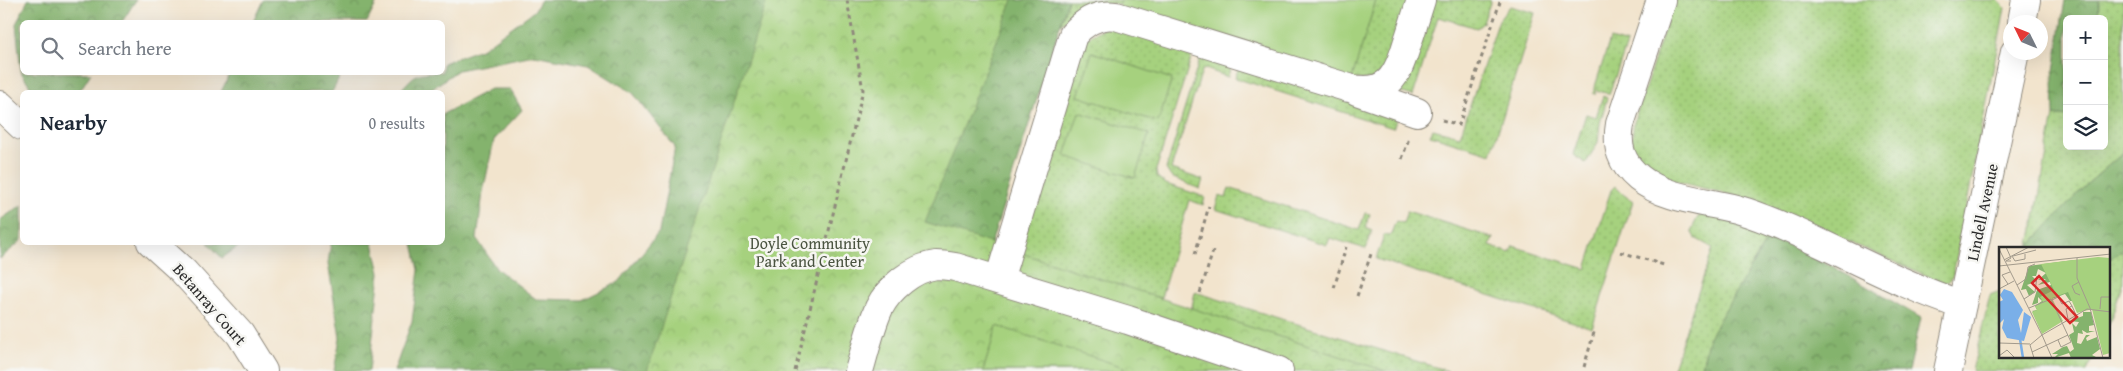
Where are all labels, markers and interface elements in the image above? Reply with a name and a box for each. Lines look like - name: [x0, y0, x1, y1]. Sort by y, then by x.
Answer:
- north arrow: [2003, 15, 2048, 60]
- map controls: [2063, 15, 2108, 150]
- button: +: [2063, 15, 2108, 60]
- search box: [20, 20, 445, 75]
- icon: search: [38, 34, 66, 62]
- text: Search here: [78, 34, 172, 62]
- button: −: [2063, 60, 2108, 105]
- button: layers: [2063, 105, 2108, 150]
- text: Nearby: [40, 107, 107, 138]
- text: 0 results: [368, 111, 425, 135]
- street label: Lindell Avenue: [1960, 161, 2004, 263]
- park label: Doyle Community Park and Center: [750, 231, 870, 273]
- inset map: [1999, 247, 2110, 358]
- street label: Betanray Court: [167, 258, 253, 351]

